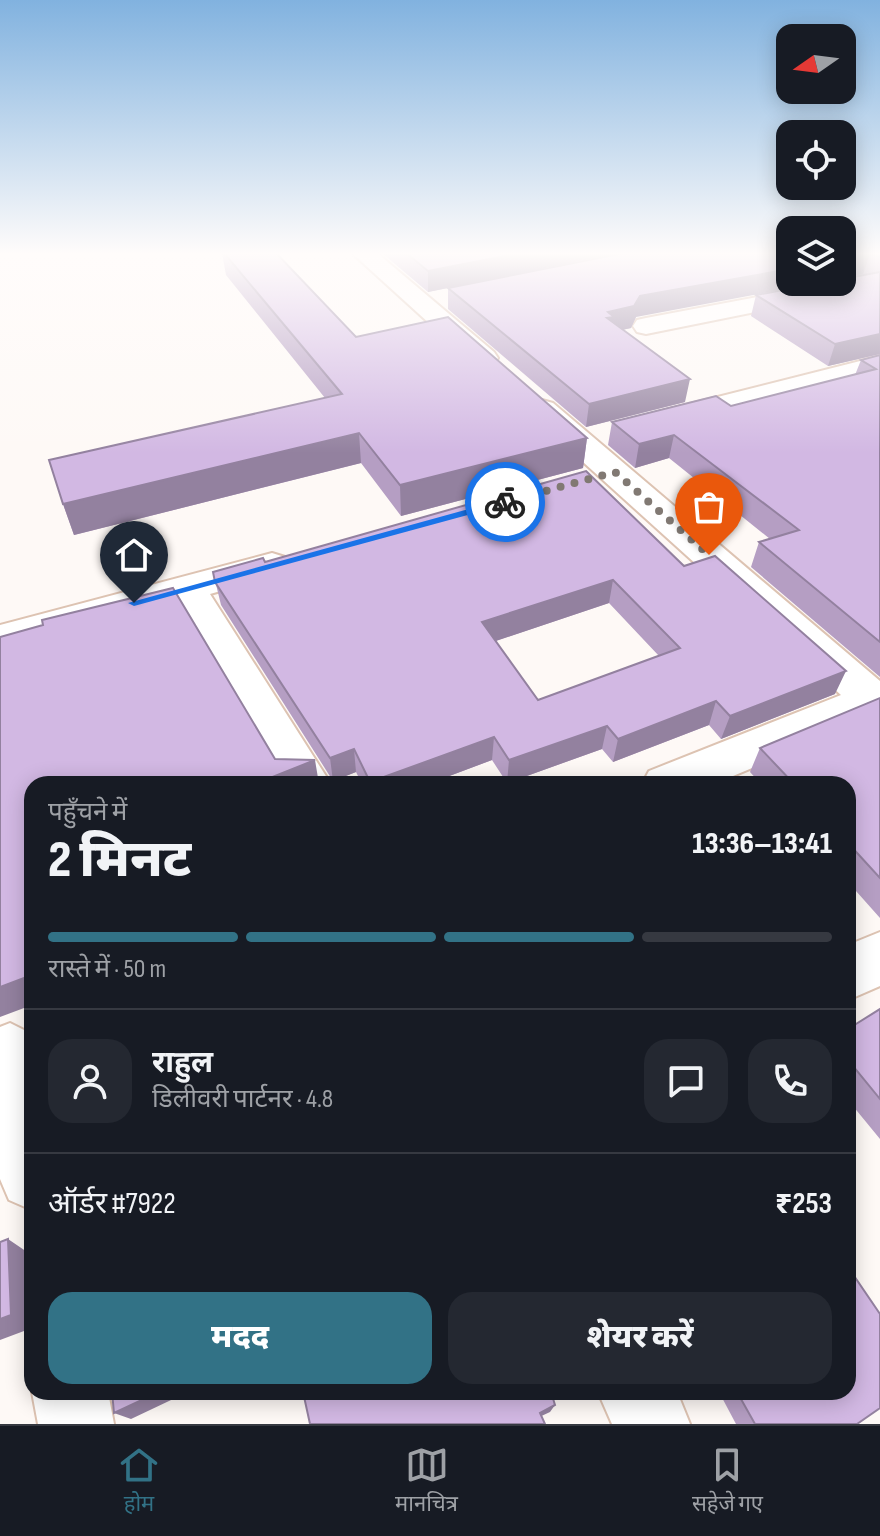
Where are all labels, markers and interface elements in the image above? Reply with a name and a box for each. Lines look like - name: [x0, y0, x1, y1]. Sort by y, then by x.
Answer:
- north arrow: [776, 24, 856, 104]
- map controls: [776, 24, 856, 296]
- button: locate: [776, 120, 856, 200]
- button: layers: [776, 216, 856, 296]
- courier: [465, 462, 545, 542]
- pin: [675, 473, 743, 555]
- icon: bike: [483, 480, 527, 524]
- icon: bag: [687, 485, 731, 529]
- pin: [100, 521, 168, 603]
- icon: home: [112, 533, 156, 577]
- text: पहुँचने में: [48, 797, 127, 828]
- text: 13:36–13:41: [692, 826, 832, 862]
- text: 2 मिनट: [48, 829, 191, 892]
- text: रास्ते में · 50 m: [48, 954, 166, 985]
- button: person: [48, 1039, 132, 1123]
- button: chat: [644, 1039, 728, 1123]
- button: phone: [748, 1039, 832, 1123]
- text: राहुल: [152, 1045, 213, 1081]
- text: डिलीवरी पार्टनर · 4.8: [152, 1084, 333, 1115]
- text: ऑर्डर #7922: [48, 1186, 176, 1222]
- text: ₹253: [775, 1186, 832, 1222]
- button: मदद: [48, 1292, 432, 1384]
- button: शेयर करें: [448, 1292, 832, 1384]
- tab: होम: [117, 1443, 161, 1520]
- tab: मानचित्र: [395, 1443, 458, 1520]
- tab: सहेजे गए: [692, 1443, 763, 1520]

